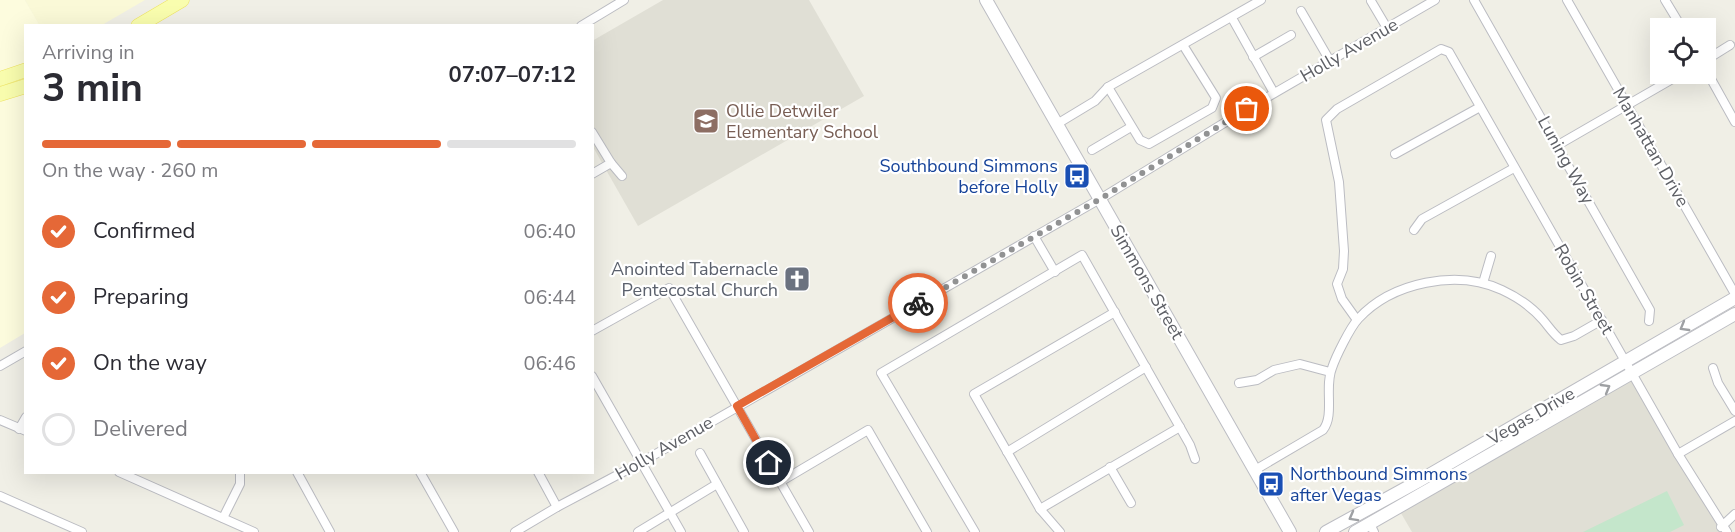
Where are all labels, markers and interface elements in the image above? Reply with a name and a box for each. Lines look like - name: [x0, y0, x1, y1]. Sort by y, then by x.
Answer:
- street label: Holly Avenue: [1296, 12, 1402, 88]
- map controls: [1650, 18, 1716, 84]
- button: locate: [1650, 18, 1716, 84]
- text: Arriving in: [42, 39, 135, 66]
- text: 07:07–07:12: [448, 60, 576, 90]
- text: 3 min: [42, 62, 143, 115]
- pin: [1221, 83, 1272, 134]
- street label: Manhattan Drive: [1607, 83, 1695, 211]
- icon: bag: [1230, 92, 1263, 125]
- place label: Ollie Detwiler Elementary School: [726, 99, 879, 144]
- school or university icon: Ollie Detwiler Elementary School: [691, 106, 721, 136]
- street label: Luning Way: [1532, 112, 1600, 209]
- place label: Southbound Simmons before Holly: [879, 154, 1059, 199]
- text: On the way · 260 m: [42, 157, 218, 184]
- bus stop icon: Southbound Simmons before Holly: [1062, 161, 1092, 191]
- icon: check: [42, 215, 75, 248]
- text: Confirmed: [93, 216, 195, 246]
- text: 06:40: [523, 218, 576, 245]
- street label: Simmons Street: [1104, 220, 1190, 344]
- street label: Robin Street: [1548, 239, 1620, 339]
- place label: Anointed Tabernacle Pentecostal Church: [611, 257, 778, 302]
- church icon: Anointed Tabernacle Pentecostal Church: [782, 264, 812, 294]
- courier: [888, 273, 948, 333]
- icon: check: [42, 281, 75, 314]
- text: Preparing: [93, 282, 189, 312]
- text: 06:44: [523, 284, 576, 311]
- icon: bike: [902, 287, 935, 320]
- one-way arrow: [1680, 320, 1690, 332]
- icon: check: [42, 347, 75, 380]
- text: On the way: [93, 348, 207, 378]
- text: 06:46: [523, 350, 576, 377]
- street label: Vegas Drive: [1482, 381, 1579, 451]
- one-way arrow: [1600, 384, 1610, 396]
- street label: Holly Avenue: [611, 410, 717, 486]
- text: Delivered: [93, 414, 188, 444]
- pin: [743, 437, 794, 488]
- icon: home: [752, 446, 785, 479]
- place label: Northbound Simmons after Vegas: [1290, 462, 1468, 507]
- bus stop icon: Northbound Simmons after Vegas: [1256, 469, 1286, 499]
- one-way arrow: [1349, 509, 1359, 521]

